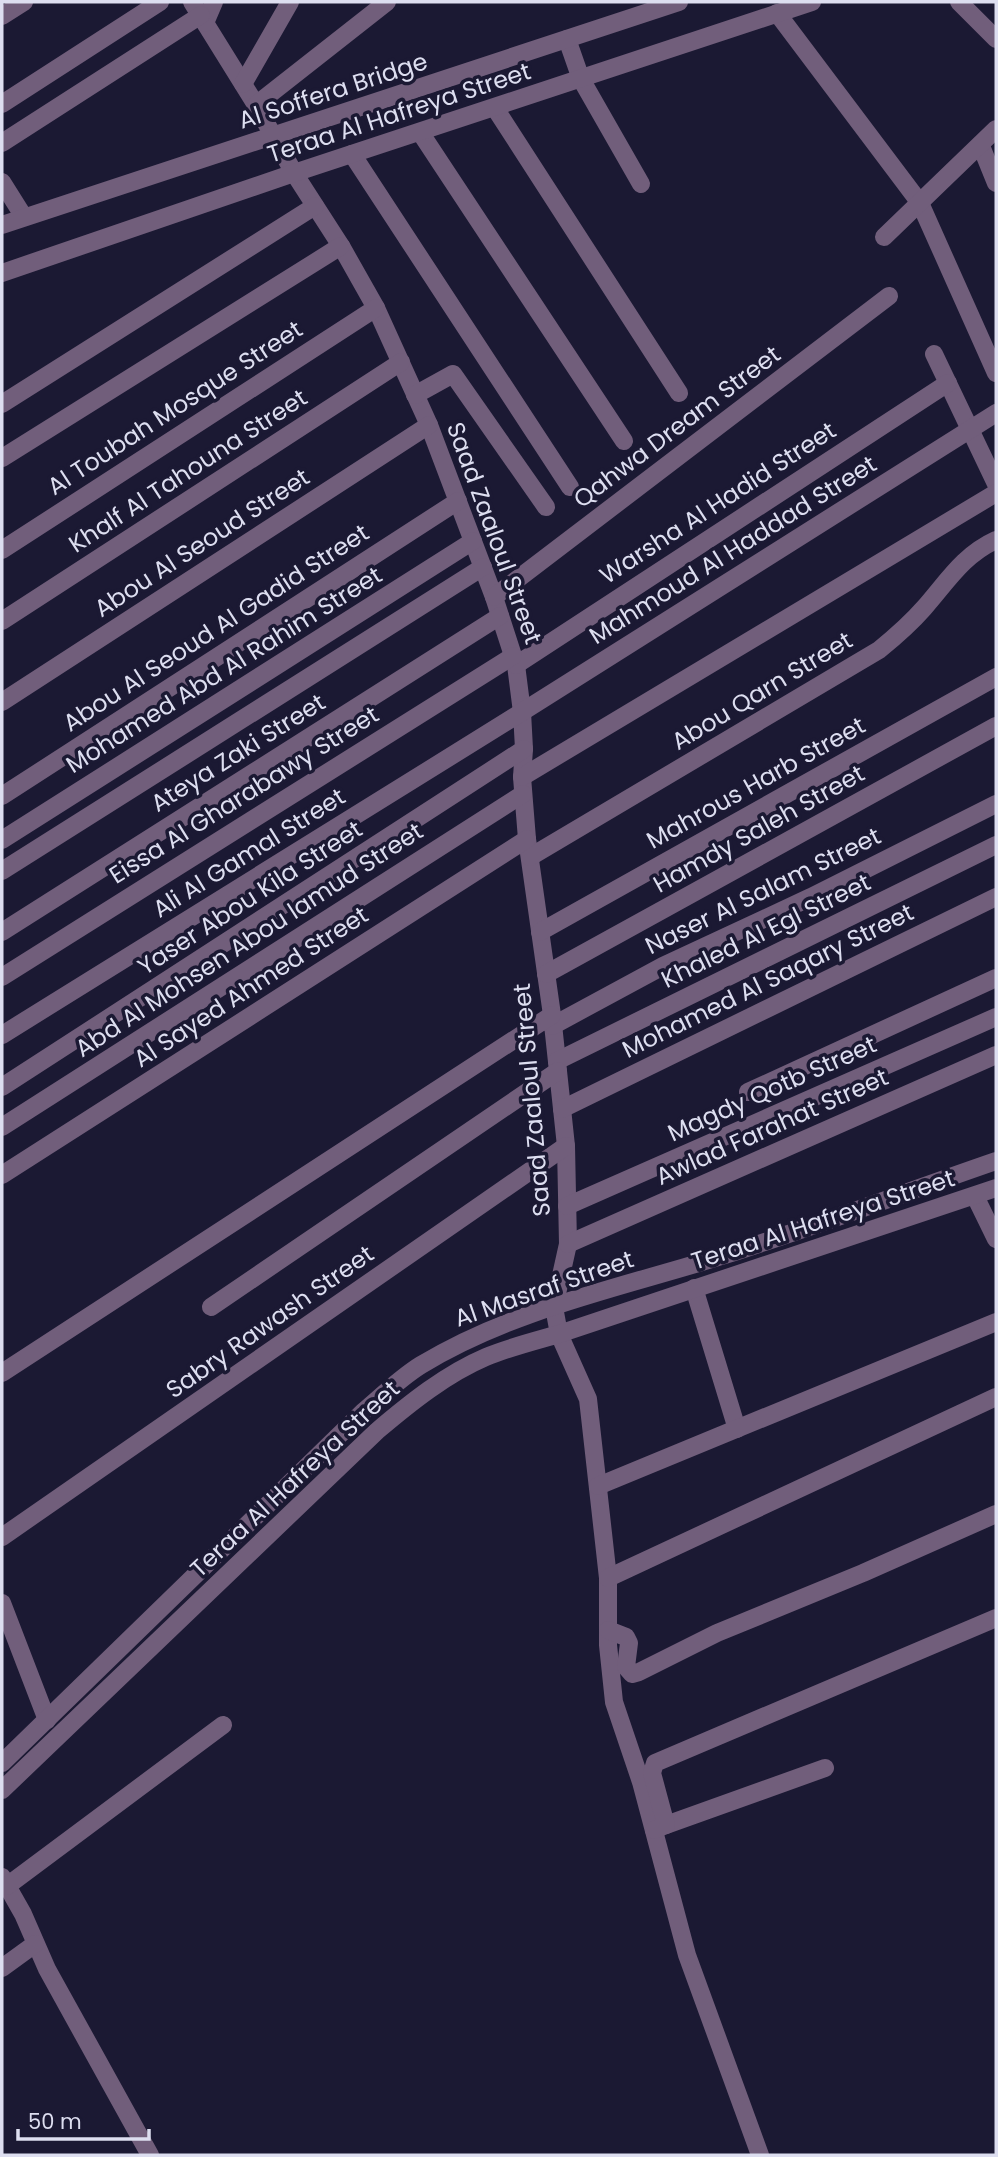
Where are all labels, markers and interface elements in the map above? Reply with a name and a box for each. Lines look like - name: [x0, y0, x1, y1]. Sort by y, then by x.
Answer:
- street label: Al Soffera Bridge: [234, 44, 432, 137]
- street label: Teraa Al Hafreya Street: [263, 54, 535, 171]
- street label: Al Toubah Mosque Street: [41, 313, 309, 503]
- street label: Qahwa Dream Street: [566, 338, 787, 515]
- street label: Khalf Al Tahouna Street: [62, 381, 313, 560]
- street label: Warsha Al Hadid Street: [593, 414, 842, 591]
- street label: Saad Zaaloul Street: [439, 417, 550, 648]
- street label: Mahmoud Al Haddad Street: [583, 447, 883, 652]
- street label: Abou Al Seoud Street: [88, 460, 316, 625]
- street label: Abou Al Seoud Al Gadid Street: [56, 516, 375, 739]
- street label: Mohamed Abd Al Rahim Street: [59, 558, 388, 781]
- street label: Abou Qarn Street: [665, 623, 858, 758]
- street label: Ateya Zaki Street: [144, 686, 331, 820]
- street label: Eissa Al Gharabawy Street: [103, 698, 385, 891]
- street label: Mahrous Harb Street: [640, 709, 871, 857]
- street label: Hamdy Saleh Street: [647, 757, 870, 900]
- street label: Ali Al Gamal Street: [146, 780, 351, 925]
- street label: Yaser Abou Kila Street: [131, 812, 368, 983]
- street label: Abd Al Mohsen Abou lamud Street: [68, 814, 429, 1065]
- street label: Naser Al Salam Street: [640, 819, 886, 962]
- street label: Khaled Al Egl Street: [656, 866, 876, 996]
- street label: Mohamed Al Saqary Street: [617, 896, 919, 1066]
- street label: Al Sayed Ahmed Street: [127, 898, 375, 1075]
- street label: Saad Zaaloul Street: [505, 982, 558, 1218]
- street label: Magdy Qotb Street: [662, 1028, 881, 1149]
- street label: Awlad Farahat Street: [650, 1060, 893, 1193]
- street label: Teraa Al Hafreya Street: [687, 1161, 959, 1278]
- street label: Sabry Rawash Street: [159, 1237, 380, 1406]
- street label: Al Masraf Street: [450, 1242, 638, 1335]
- street label: Teraa Al Hafreya Street: [183, 1373, 407, 1585]
- scale bar: [18, 2098, 149, 2142]
- text: 50 m: [28, 2107, 82, 2136]

